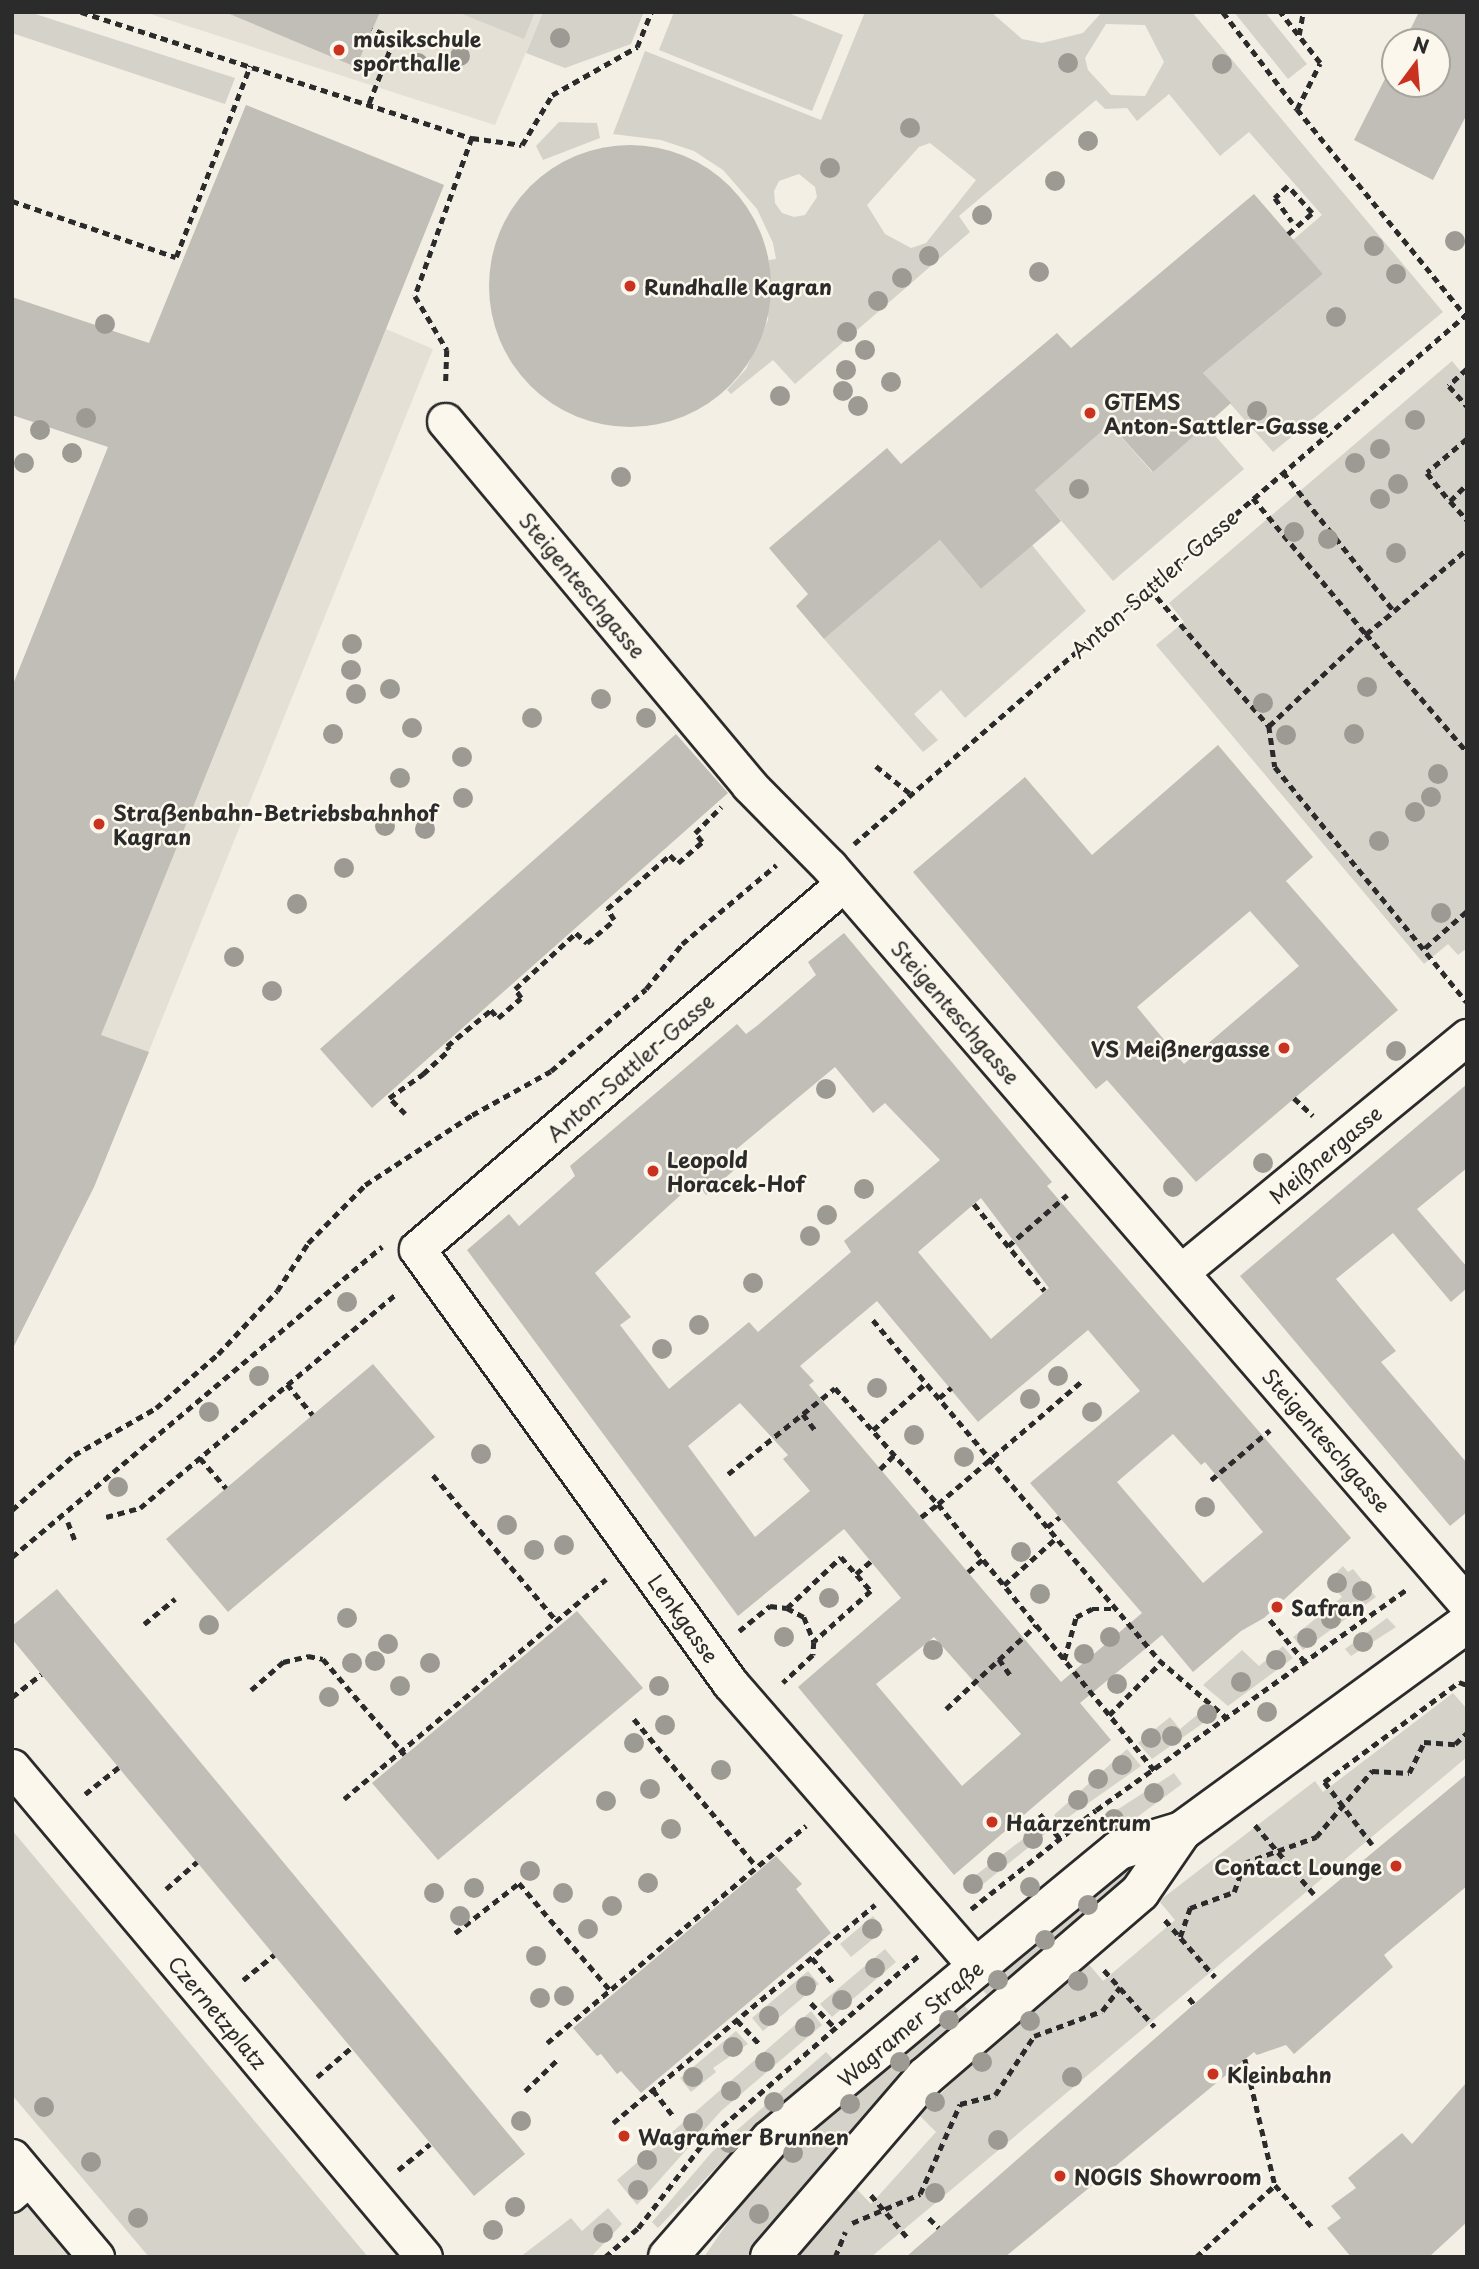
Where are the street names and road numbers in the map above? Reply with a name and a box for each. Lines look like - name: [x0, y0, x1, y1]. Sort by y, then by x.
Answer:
- street label: Anton-Sattler-Gasse: [1065, 504, 1243, 662]
- street label: Steigenteschgasse: [515, 507, 651, 663]
- street label: Steigenteschgasse: [887, 935, 1025, 1089]
- street label: Anton-Sattler-Gasse: [541, 988, 719, 1146]
- street label: Meißnergasse: [1264, 1100, 1386, 1208]
- street label: Steigenteschgasse: [1258, 1363, 1396, 1517]
- street label: Lenkgasse: [643, 1569, 725, 1667]
- street label: Czernetzplatz: [163, 1950, 273, 2074]
- street label: Wagramer Straße: [832, 1955, 988, 2091]

